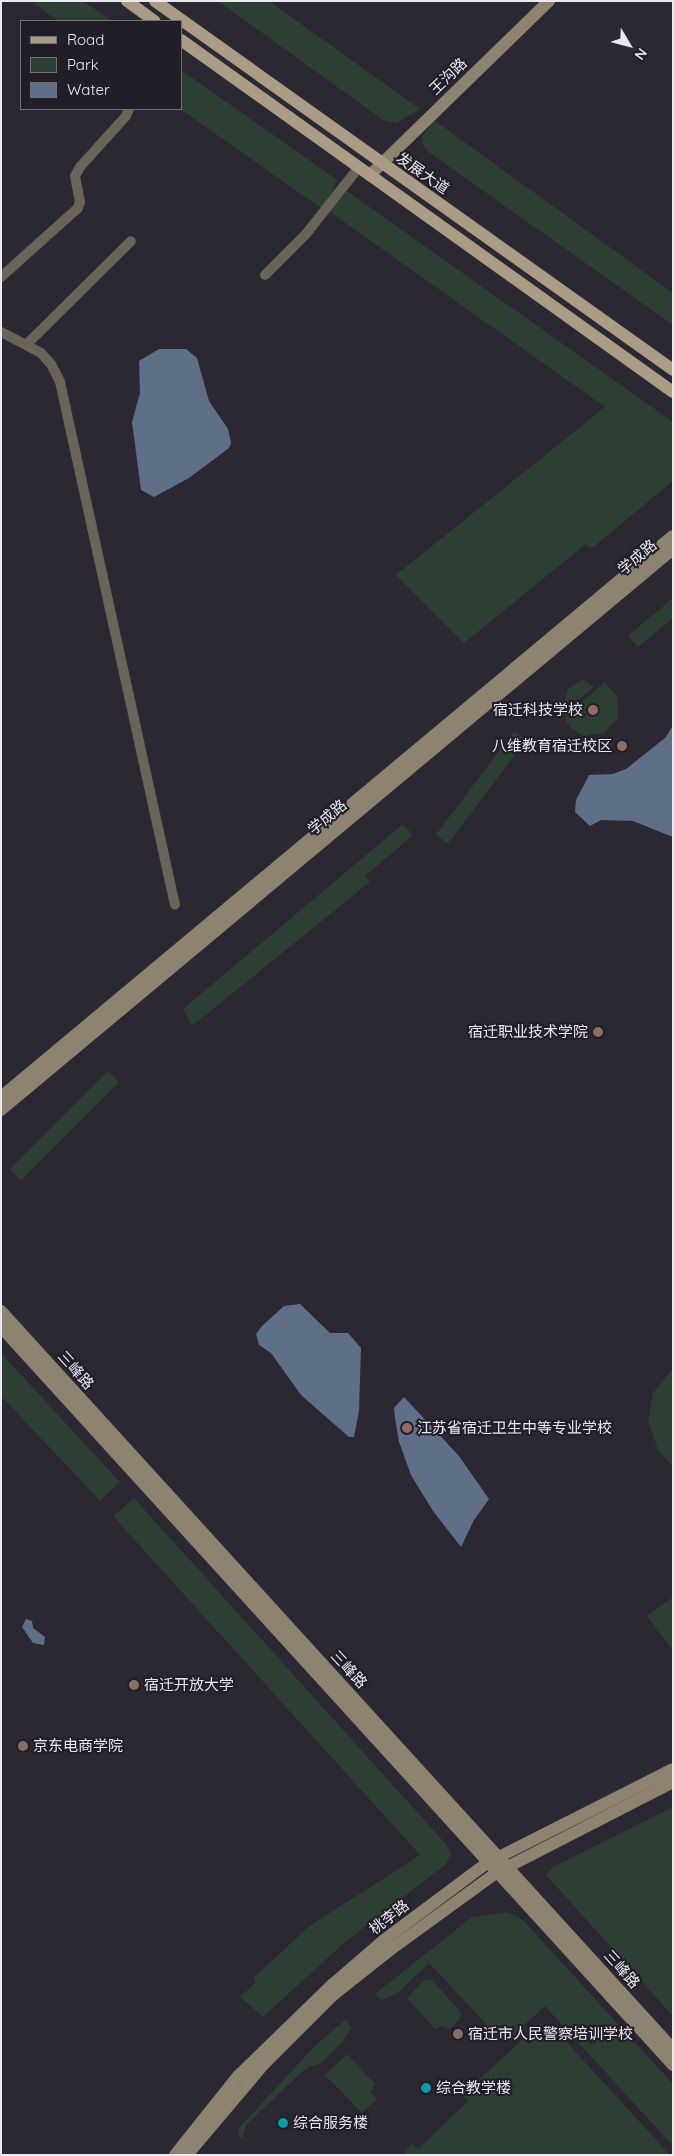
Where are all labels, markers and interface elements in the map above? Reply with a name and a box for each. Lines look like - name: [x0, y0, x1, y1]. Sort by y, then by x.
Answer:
- legend: [20, 20, 182, 110]
- north arrow: [604, 20, 654, 70]
- text: Road: [67, 30, 104, 49]
- text: N: [631, 44, 651, 64]
- street label: 王沟路: [426, 54, 470, 98]
- text: Park: [67, 55, 99, 74]
- text: Water: [67, 80, 110, 99]
- street label: 发展大道: [393, 148, 453, 198]
- street label: 学成路: [614, 536, 660, 578]
- place label: 宿迁科技学校: [493, 701, 583, 719]
- marker: 宿迁科技学校: [587, 704, 599, 716]
- place label: 八维教育宿迁校区: [492, 737, 612, 755]
- marker: 八维教育宿迁校区: [616, 740, 628, 752]
- street label: 学成路: [304, 796, 350, 838]
- place label: 宿迁职业技术学院: [468, 1023, 588, 1041]
- marker: 宿迁职业技术学院: [592, 1026, 604, 1038]
- street label: 三峰路: [54, 1347, 98, 1393]
- place label: 江苏省宿迁卫生中等专业学校: [417, 1419, 612, 1437]
- marker: 江苏省宿迁卫生中等专业学校: [401, 1422, 413, 1434]
- street label: 三峰路: [327, 1646, 371, 1692]
- place label: 宿迁开放大学: [144, 1676, 234, 1694]
- marker: 宿迁开放大学: [128, 1679, 140, 1691]
- place label: 京东电商学院: [33, 1737, 123, 1755]
- marker: 京东电商学院: [17, 1740, 29, 1752]
- street label: 桃李路: [366, 1896, 412, 1938]
- street label: 三峰路: [600, 1946, 644, 1992]
- place label: 宿迁市人民警察培训学校: [468, 2025, 633, 2043]
- marker: 宿迁市人民警察培训学校: [452, 2028, 464, 2040]
- place label: 综合教学楼: [436, 2079, 511, 2097]
- marker: 综合教学楼: [420, 2082, 432, 2094]
- place label: 综合服务楼: [293, 2114, 368, 2132]
- marker: 综合服务楼: [277, 2117, 289, 2129]

